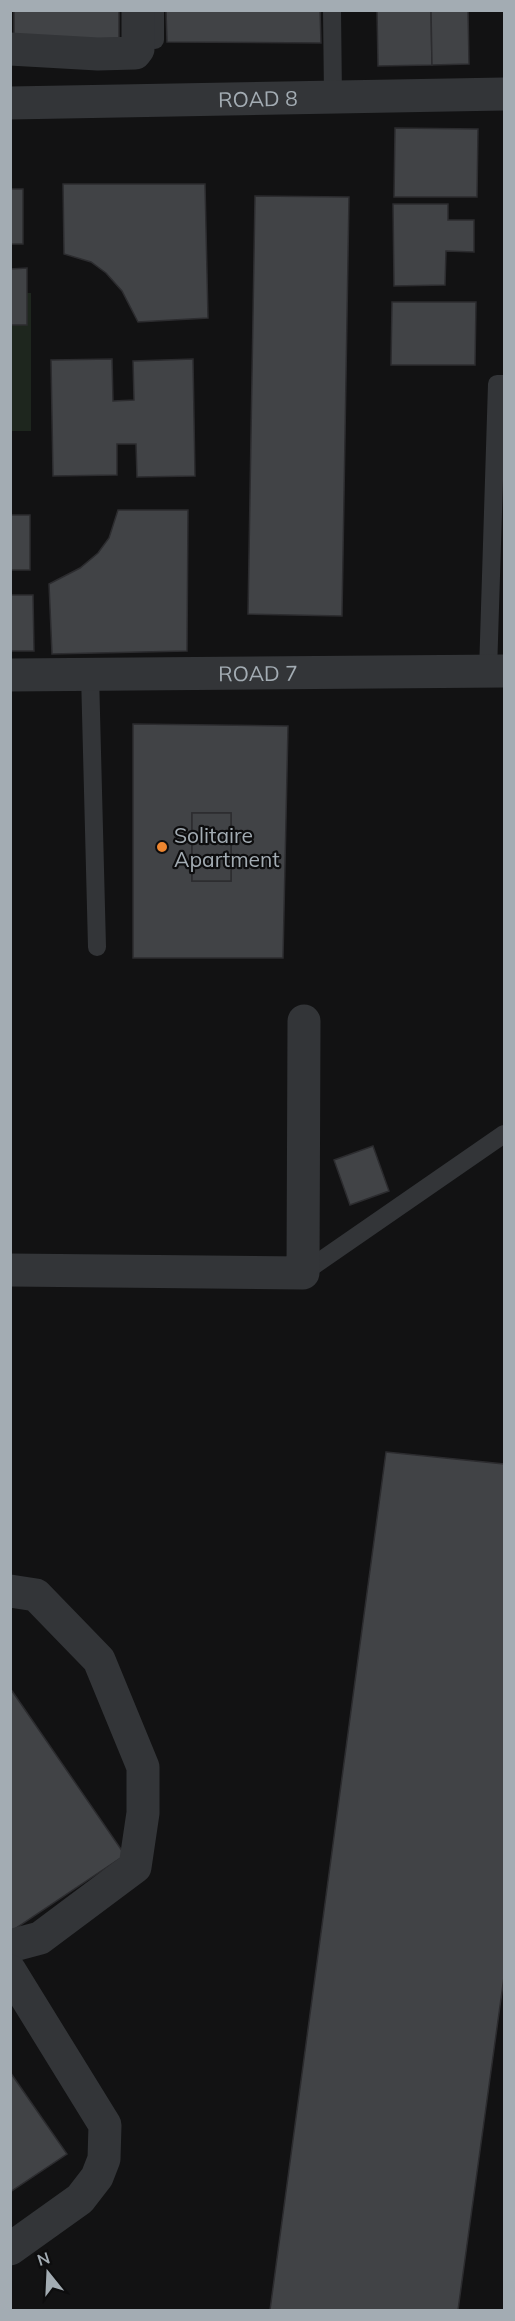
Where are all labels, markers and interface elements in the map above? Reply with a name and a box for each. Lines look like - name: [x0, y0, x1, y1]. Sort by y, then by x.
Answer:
- street label: ROAD 8: [218, 85, 298, 112]
- street label: ROAD 7: [218, 660, 298, 686]
- place label: Solitaire Apartment: [174, 822, 280, 872]
- marker: Solitaire Apartment: [155, 840, 169, 854]
- north arrow: [18, 2243, 78, 2303]
- text: N: [35, 2247, 52, 2270]

